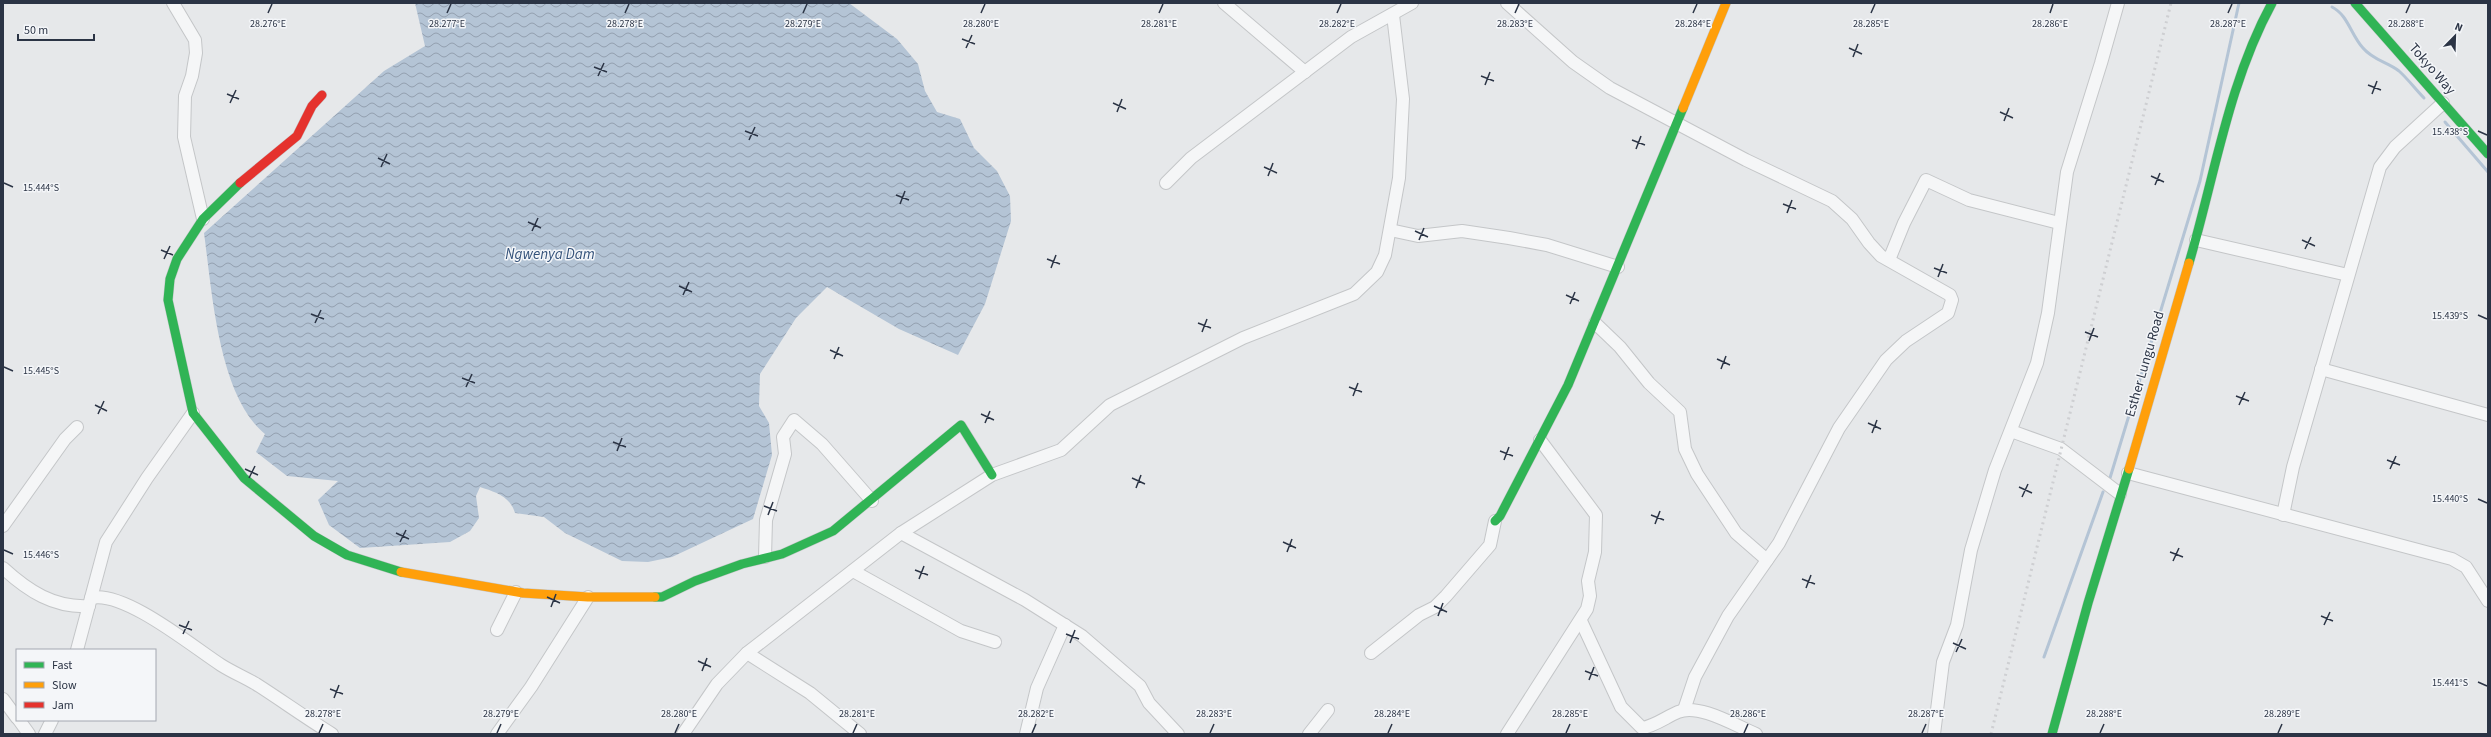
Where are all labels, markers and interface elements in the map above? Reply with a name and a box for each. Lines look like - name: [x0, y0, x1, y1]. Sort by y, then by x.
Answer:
- scale bar: [18, 16, 94, 42]
- north arrow: [2435, 16, 2475, 56]
- text: 28.276°E: [250, 17, 286, 31]
- text: 28.277°E: [429, 17, 465, 31]
- text: 28.278°E: [607, 17, 643, 31]
- text: 28.279°E: [785, 17, 821, 31]
- text: 28.280°E: [963, 17, 999, 31]
- text: 28.281°E: [1141, 17, 1177, 31]
- text: 28.282°E: [1319, 17, 1355, 31]
- text: 28.283°E: [1497, 17, 1533, 31]
- text: 28.284°E: [1675, 17, 1711, 31]
- text: 28.285°E: [1853, 17, 1889, 31]
- text: 28.286°E: [2032, 17, 2068, 31]
- text: 28.287°E: [2210, 17, 2246, 31]
- text: 28.288°E: [2388, 17, 2424, 31]
- text: N: [2452, 19, 2465, 36]
- text: 50 m: [24, 22, 48, 39]
- street label: Tokyo Way: [2404, 39, 2460, 99]
- text: 15.438°S: [2432, 125, 2468, 139]
- text: 15.444°S: [23, 181, 59, 195]
- water label: Ngwenya Dam: [505, 244, 595, 265]
- street label: Esther Lungu Road: [2120, 309, 2170, 419]
- text: 15.439°S: [2432, 309, 2468, 323]
- text: 15.445°S: [23, 364, 59, 378]
- text: 15.440°S: [2432, 492, 2468, 506]
- text: 15.446°S: [23, 548, 59, 562]
- legend: [16, 649, 156, 721]
- text: Fast: [52, 657, 72, 674]
- text: 15.441°S: [2432, 676, 2468, 690]
- text: Slow: [52, 677, 77, 694]
- text: Jam: [52, 697, 74, 714]
- text: 28.278°E: [305, 707, 341, 721]
- text: 28.279°E: [483, 707, 519, 721]
- text: 28.280°E: [661, 707, 697, 721]
- text: 28.281°E: [839, 707, 875, 721]
- text: 28.282°E: [1018, 707, 1054, 721]
- text: 28.283°E: [1196, 707, 1232, 721]
- text: 28.284°E: [1374, 707, 1410, 721]
- text: 28.285°E: [1552, 707, 1588, 721]
- text: 28.286°E: [1730, 707, 1766, 721]
- text: 28.287°E: [1908, 707, 1944, 721]
- text: 28.288°E: [2086, 707, 2122, 721]
- text: 28.289°E: [2264, 707, 2300, 721]

